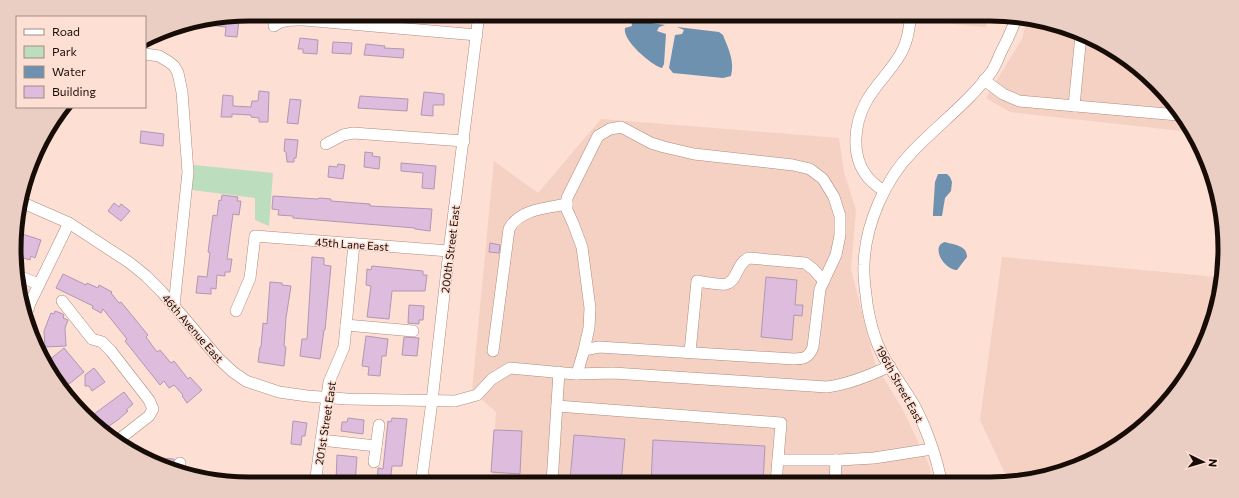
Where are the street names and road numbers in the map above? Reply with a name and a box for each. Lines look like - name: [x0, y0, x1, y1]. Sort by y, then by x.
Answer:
- street label: 200th Street East: [438, 204, 462, 294]
- street label: 45th Lane East: [315, 235, 390, 253]
- street label: 46th Avenue East: [160, 291, 227, 365]
- street label: 196th Street East: [873, 343, 927, 425]
- street label: 201st Street East: [312, 380, 338, 466]

